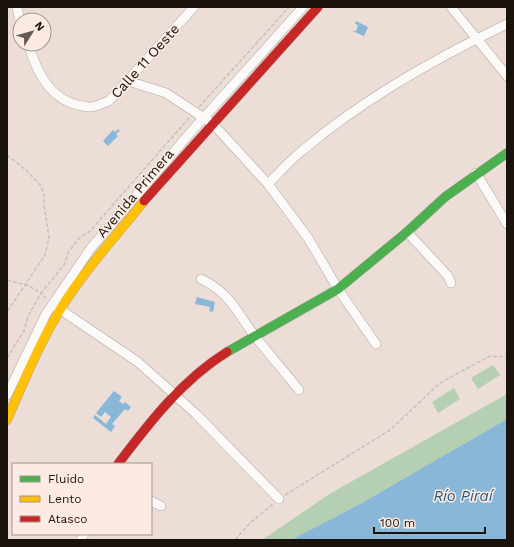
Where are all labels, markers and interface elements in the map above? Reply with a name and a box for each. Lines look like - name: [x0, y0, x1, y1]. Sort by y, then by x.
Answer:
- north arrow: [12, 12, 52, 52]
- text: N: [32, 19, 47, 33]
- street label: Calle 11 Oeste: [108, 21, 182, 101]
- street label: Avenida Primera: [93, 145, 177, 240]
- legend: [12, 463, 152, 535]
- text: Fluido: [48, 472, 84, 486]
- water label: Río Piraí: [433, 487, 495, 505]
- text: Lento: [48, 492, 82, 506]
- scale bar: [374, 509, 485, 535]
- text: Atasco: [48, 512, 88, 526]
- text: 100 m: [380, 516, 415, 530]

